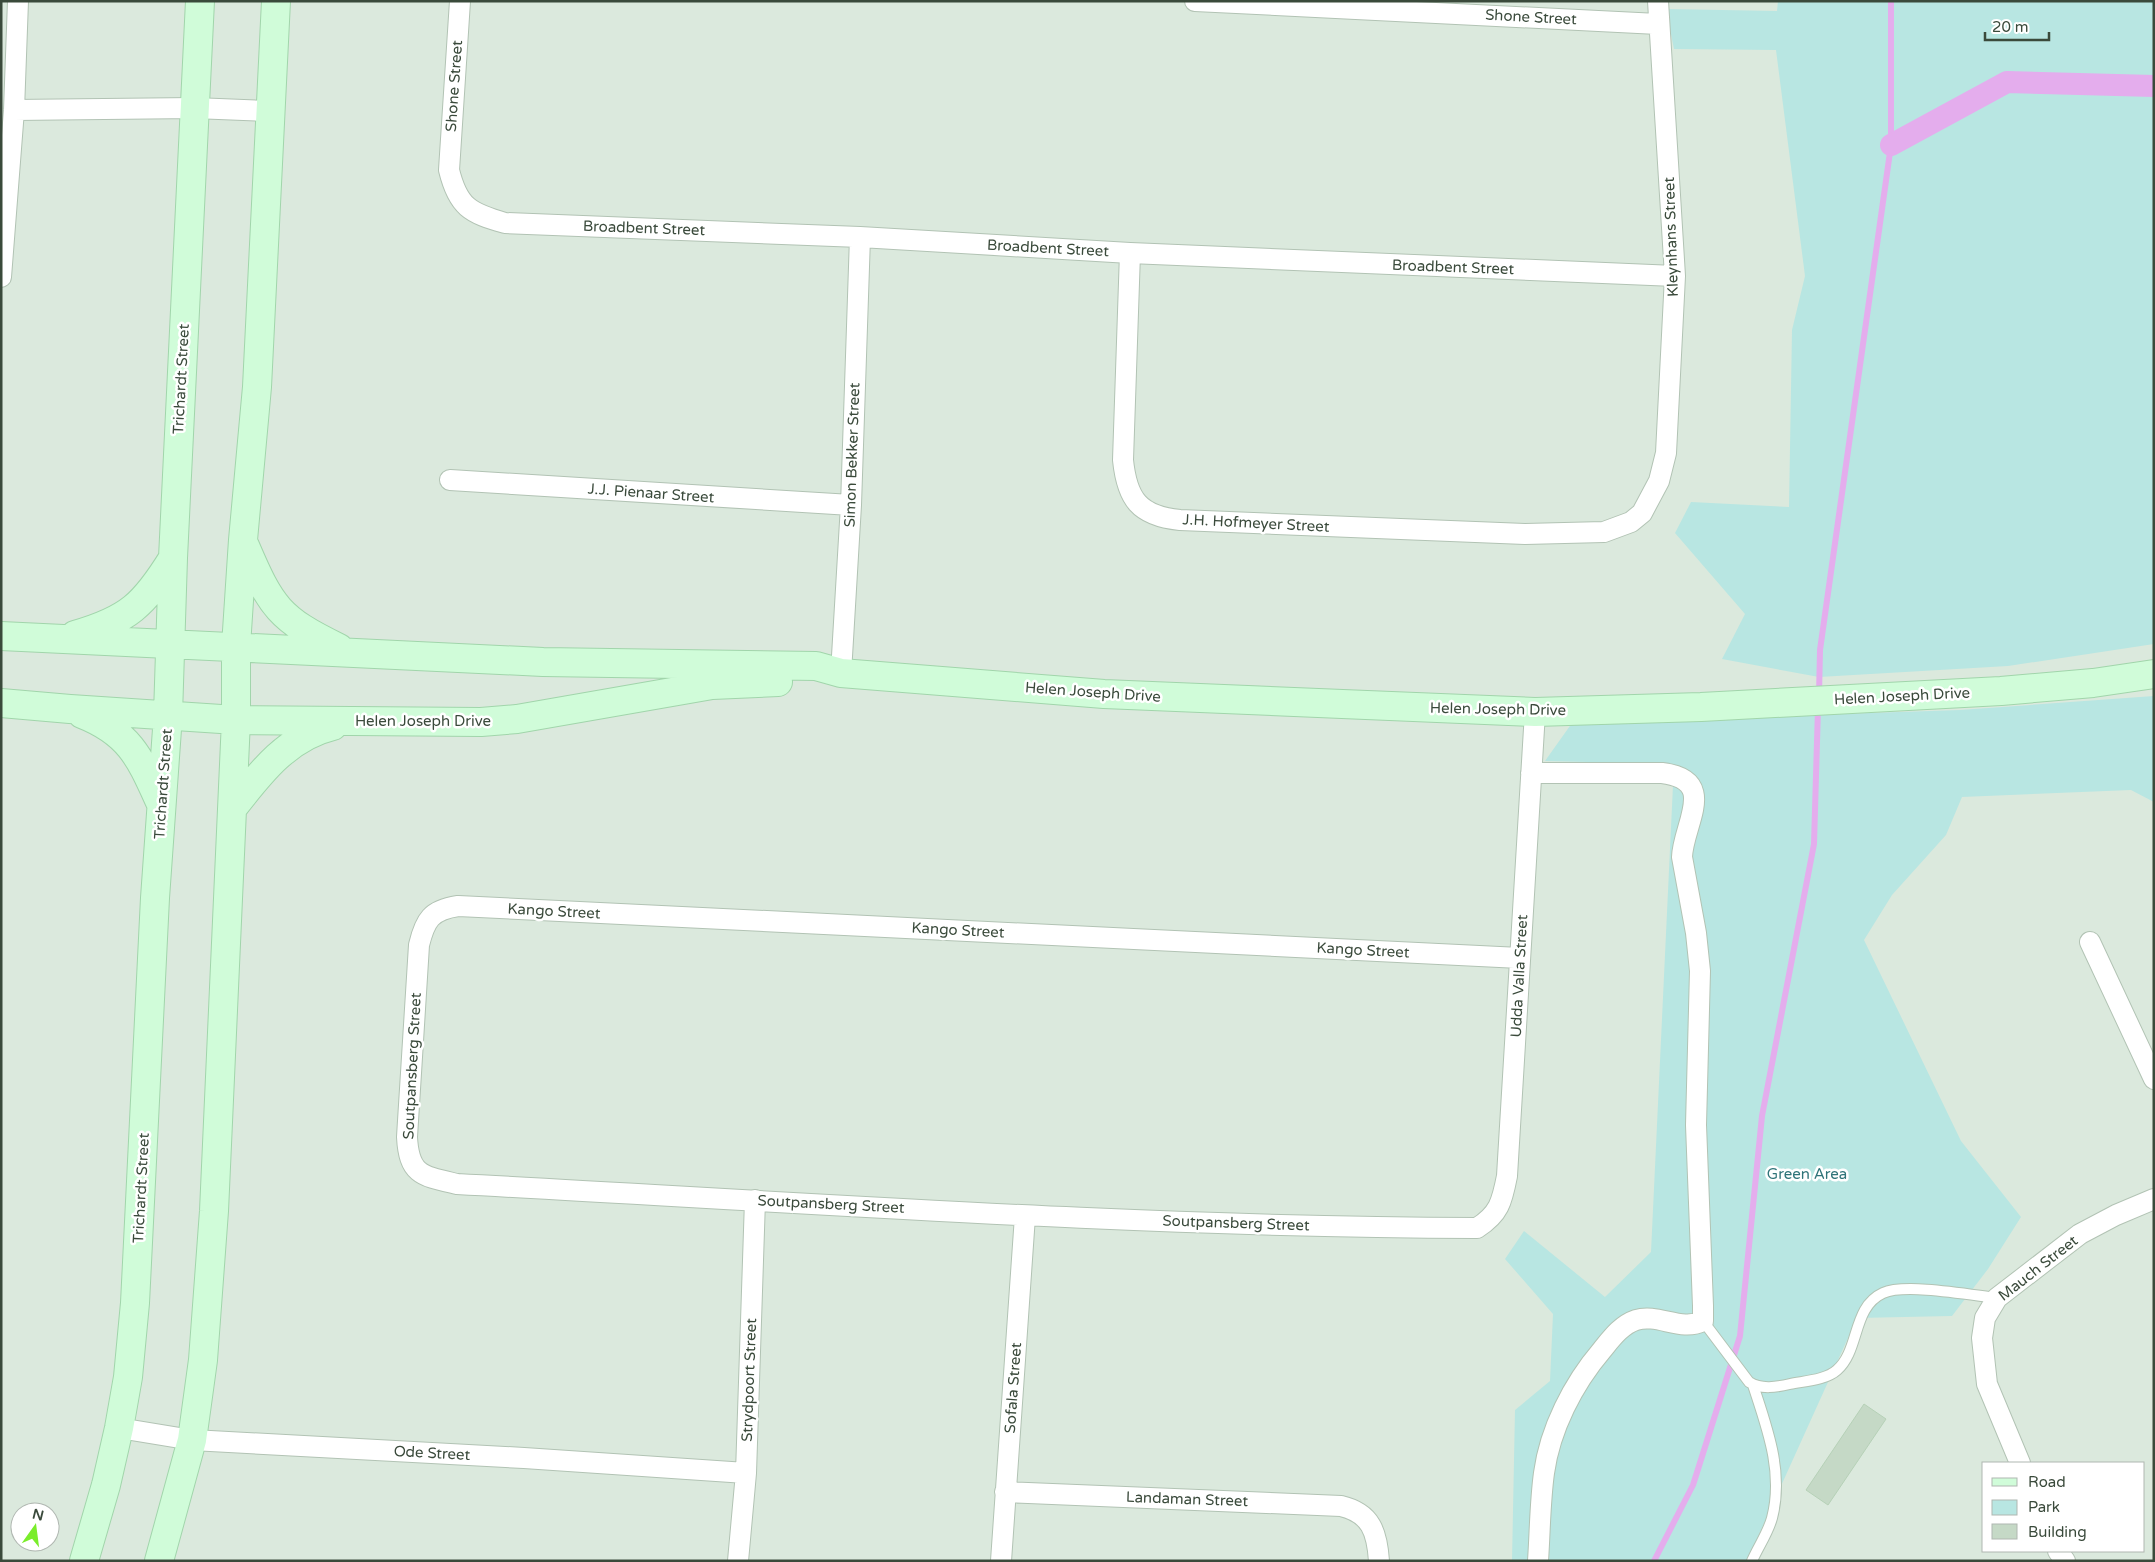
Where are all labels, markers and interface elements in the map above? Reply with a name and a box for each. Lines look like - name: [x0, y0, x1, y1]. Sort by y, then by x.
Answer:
- street label: Shone Street: [1485, 6, 1578, 28]
- scale bar: [1985, 10, 2049, 42]
- text: 20 m: [1992, 18, 2029, 36]
- street label: Shone Street: [442, 39, 466, 132]
- street label: Kleynhans Street: [1660, 176, 1682, 297]
- street label: Broadbent Street: [583, 217, 706, 239]
- street label: Broadbent Street: [986, 236, 1110, 260]
- street label: Broadbent Street: [1392, 256, 1515, 278]
- street label: Trichardt Street: [169, 323, 193, 435]
- street label: Simon Bekker Street: [840, 382, 864, 528]
- street label: J.J. Pienaar Street: [587, 480, 715, 506]
- street label: J.H. Hofmeyer Street: [1182, 510, 1330, 536]
- street label: Helen Joseph Drive: [1024, 678, 1162, 706]
- street label: Helen Joseph Drive: [1834, 683, 1970, 709]
- street label: Helen Joseph Drive: [1430, 699, 1566, 719]
- street label: Helen Joseph Drive: [355, 712, 491, 730]
- street label: Trichardt Street: [150, 728, 176, 840]
- street label: Kango Street: [507, 900, 601, 922]
- street label: Udda Valla Street: [1507, 914, 1531, 1038]
- street label: Kango Street: [911, 919, 1005, 941]
- street label: Kango Street: [1316, 939, 1410, 961]
- street label: Soutpansberg Street: [399, 992, 425, 1140]
- street label: Trichardt Street: [129, 1132, 153, 1244]
- park label: Green Area: [1767, 1165, 1847, 1183]
- street label: Soutpansberg Street: [757, 1191, 905, 1217]
- street label: Soutpansberg Street: [1162, 1211, 1310, 1235]
- street label: Mauch Street: [1995, 1231, 2082, 1305]
- street label: Strydpoort Street: [738, 1318, 760, 1442]
- street label: Sofala Street: [1001, 1342, 1025, 1434]
- street label: Ode Street: [393, 1442, 471, 1464]
- legend: [1982, 1462, 2145, 1552]
- text: Road: [2028, 1473, 2066, 1491]
- street label: Landaman Street: [1126, 1488, 1249, 1510]
- text: Park: [2028, 1498, 2060, 1516]
- north arrow: [10, 1502, 60, 1552]
- text: N: [31, 1505, 46, 1524]
- text: Building: [2028, 1523, 2087, 1541]

